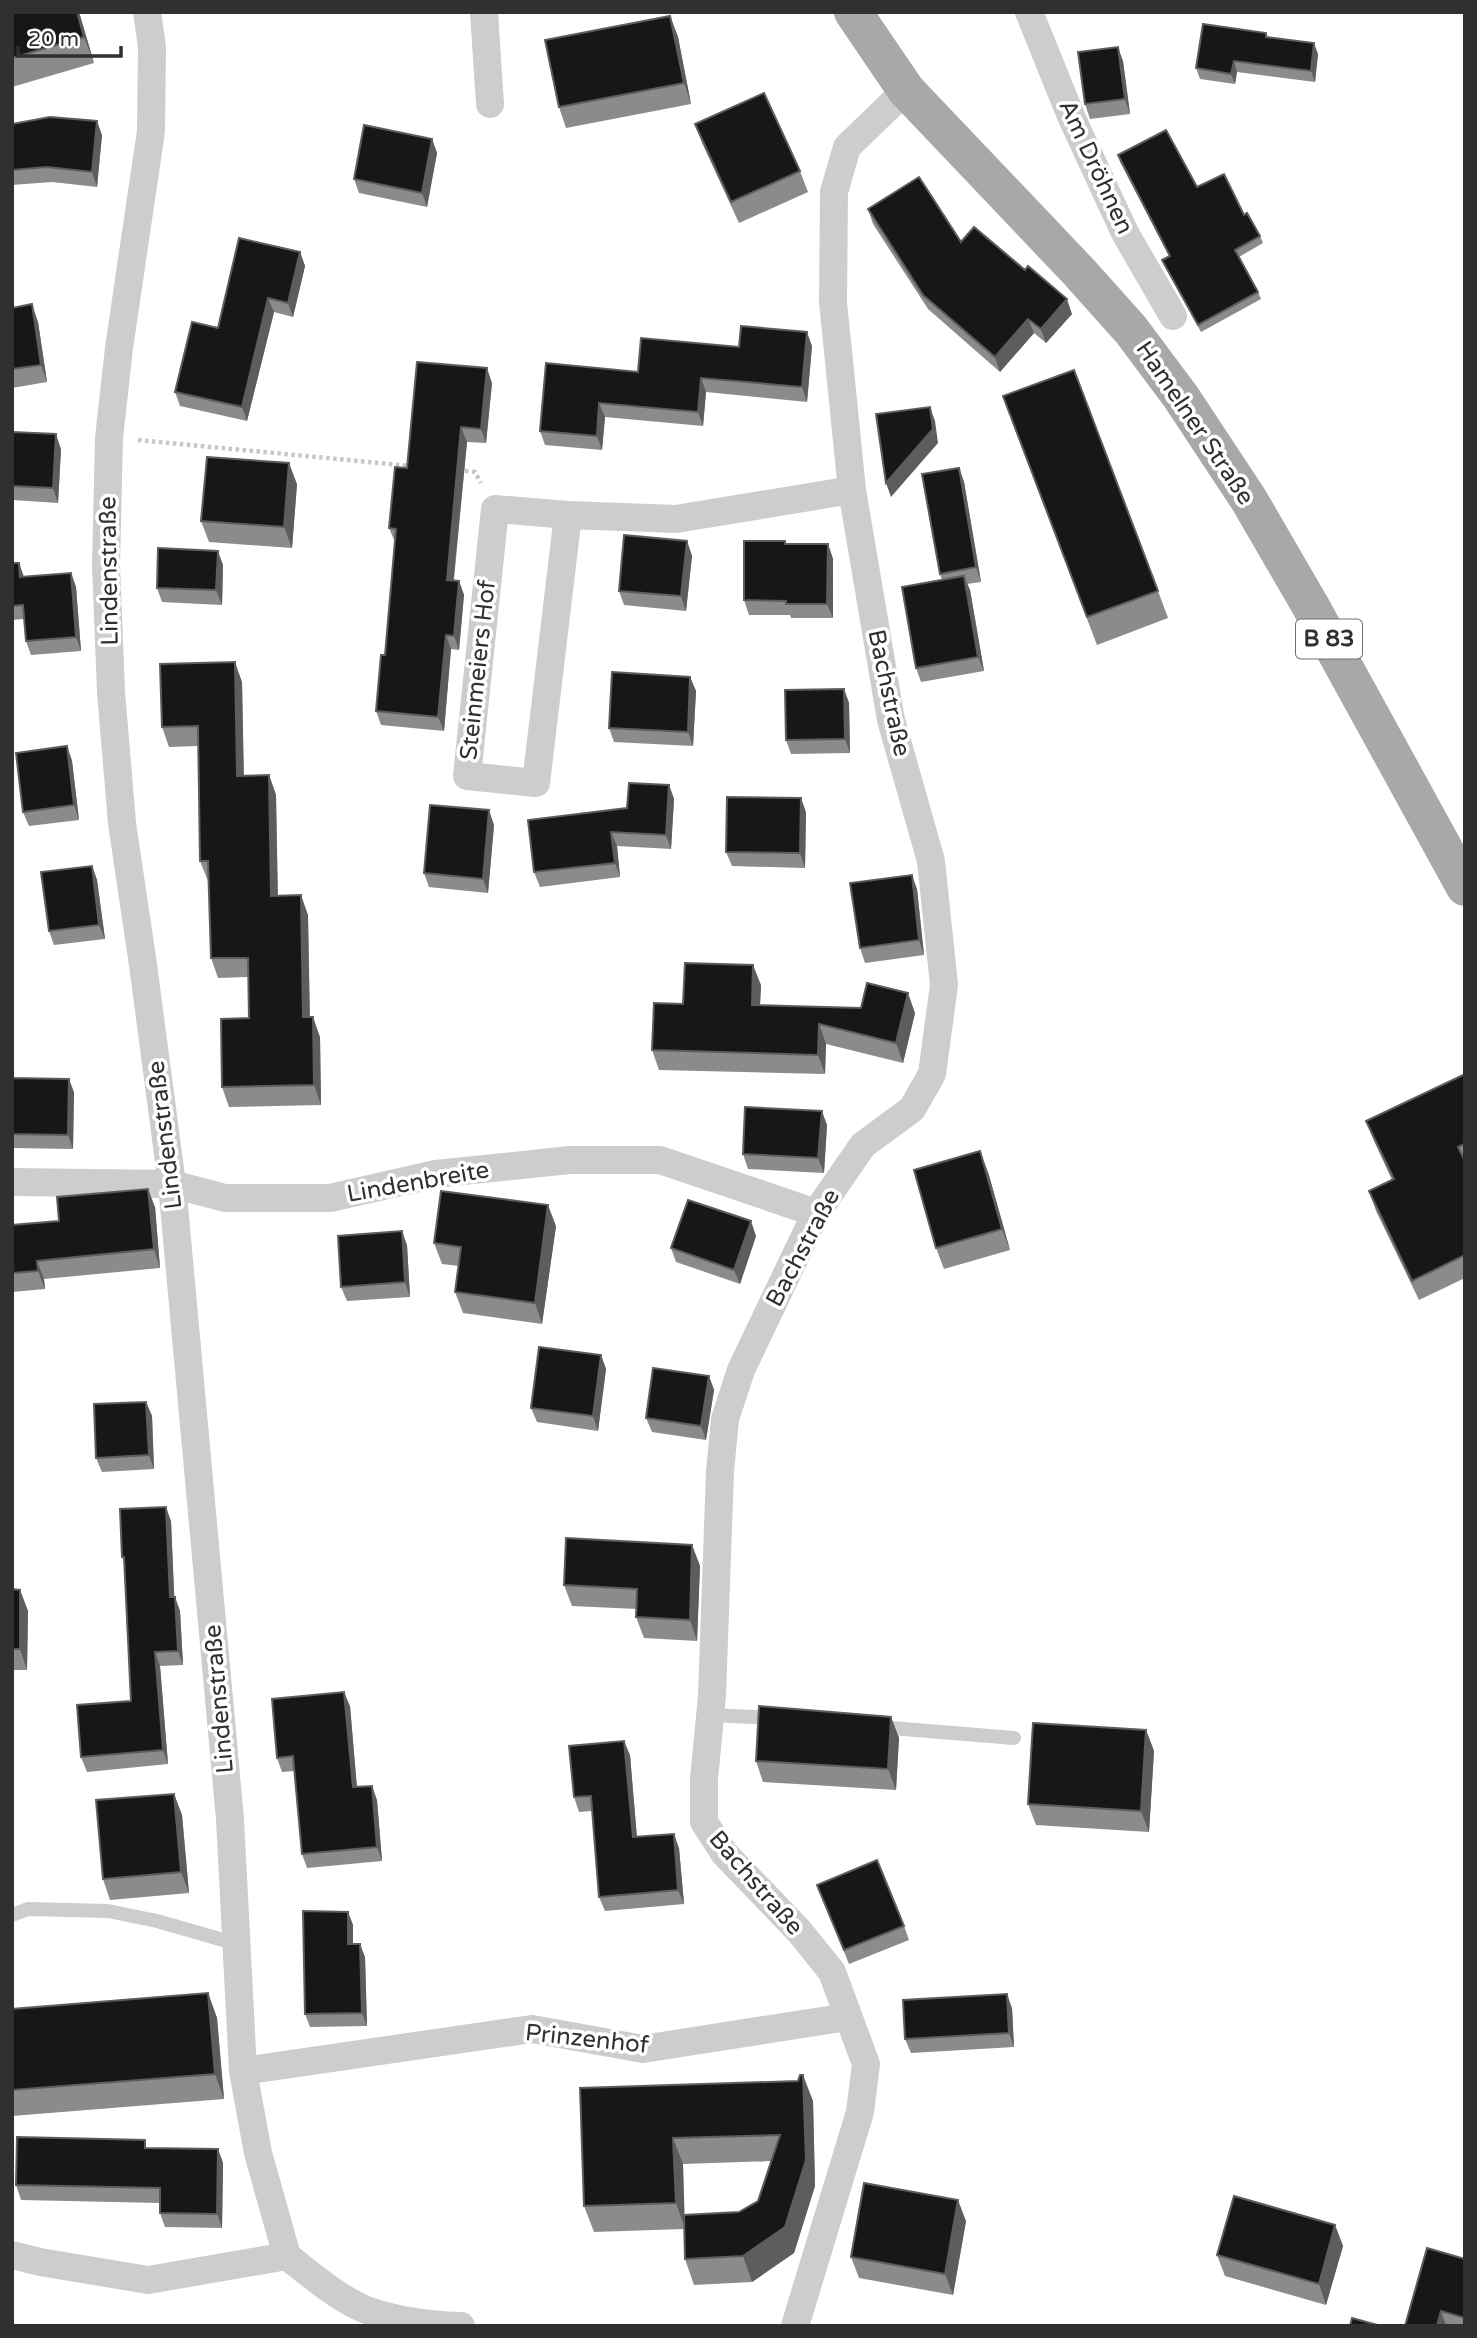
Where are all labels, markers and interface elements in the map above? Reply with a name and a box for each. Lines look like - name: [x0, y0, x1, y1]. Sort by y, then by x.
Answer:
- scale bar: [18, 14, 121, 58]
- text: 20 m: [28, 27, 79, 52]
- street label: Am Dröhnen: [1052, 95, 1140, 239]
- street label: Hamelner Straße: [1130, 336, 1260, 510]
- street label: Lindenstraße: [93, 496, 125, 646]
- street label: Steinmeiers Hof: [454, 578, 502, 762]
- road number: B 83: [1296, 620, 1362, 659]
- street label: Bachstraße: [861, 627, 917, 759]
- street label: Lindenstraße: [142, 1059, 188, 1211]
- street label: Lindenbreite: [345, 1155, 491, 1209]
- street label: Bachstraße: [760, 1184, 846, 1312]
- street label: Lindenstraße: [198, 1623, 240, 1775]
- street label: Bachstraße: [703, 1825, 809, 1941]
- street label: Prinzenhof: [524, 2018, 651, 2060]

